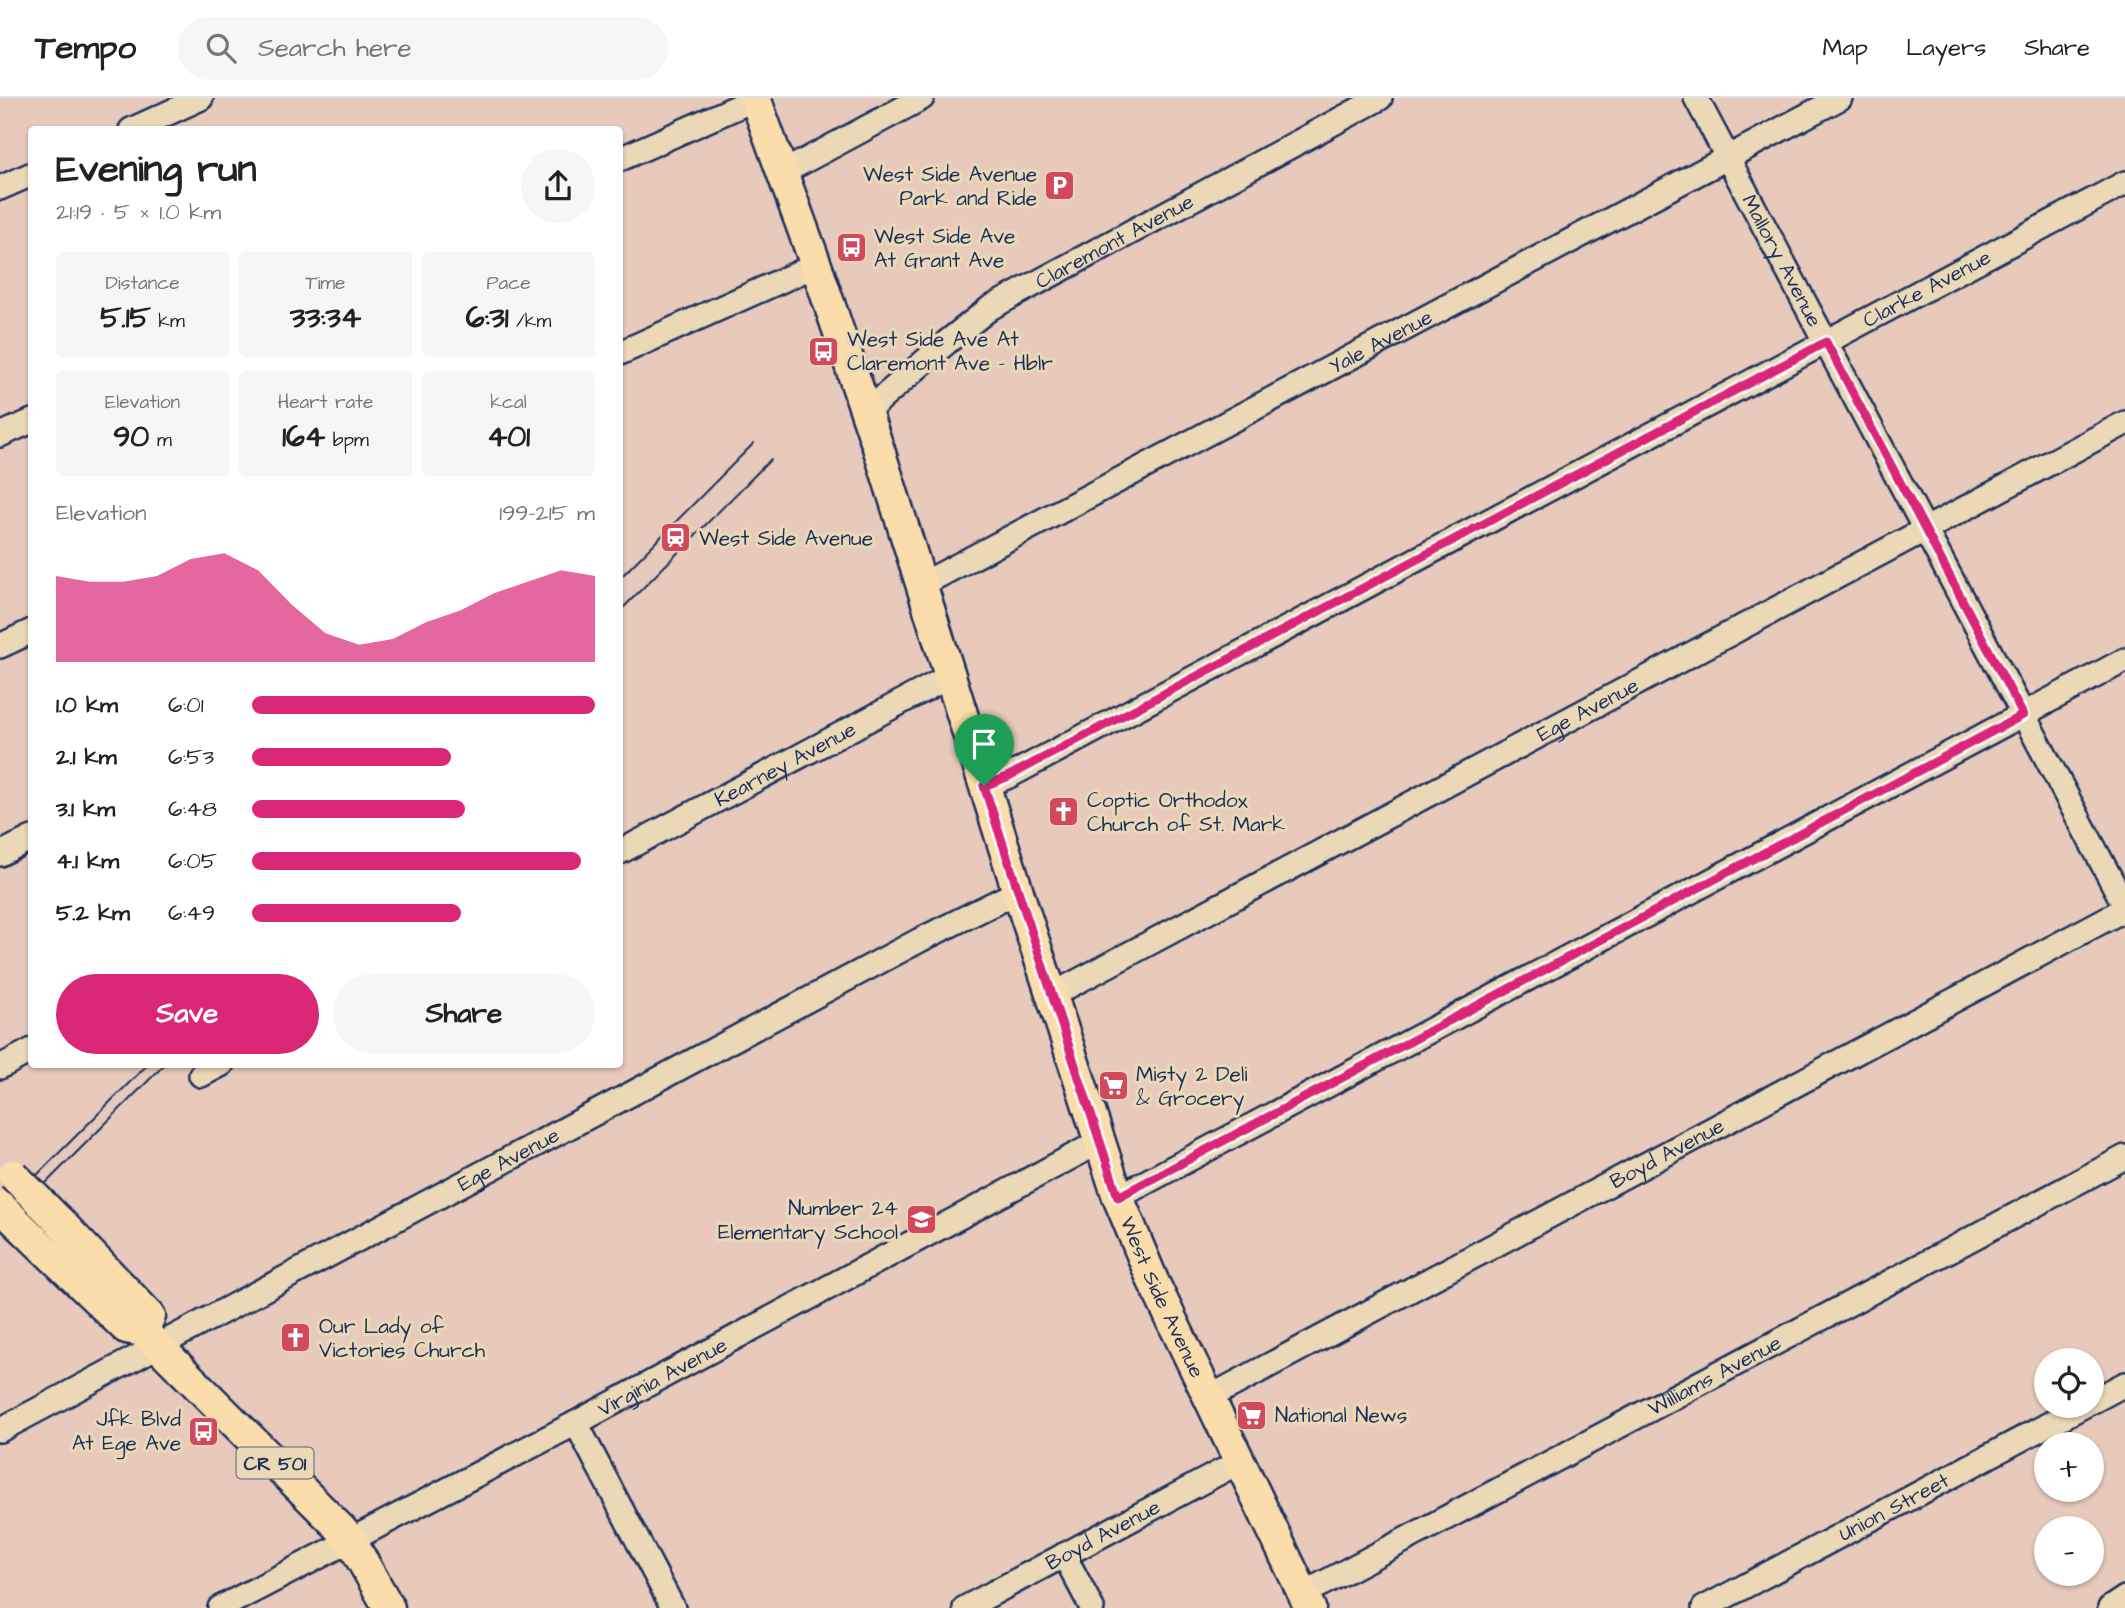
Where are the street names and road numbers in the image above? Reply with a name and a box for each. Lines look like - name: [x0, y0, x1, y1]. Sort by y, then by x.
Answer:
- street label: Claremont Avenue: [1030, 187, 1199, 296]
- street label: Mallory Avenue: [1735, 189, 1829, 332]
- street label: Clarke Avenue: [1858, 243, 1996, 335]
- street label: Yale Avenue: [1324, 303, 1438, 381]
- street label: Ege Avenue: [1532, 671, 1644, 749]
- street label: Kearney Avenue: [709, 715, 861, 814]
- street label: Boyd Avenue: [1605, 1111, 1729, 1196]
- street label: Ege Avenue: [453, 1121, 565, 1199]
- street label: West Side Avenue: [1113, 1212, 1211, 1383]
- street label: Williams Avenue: [1643, 1328, 1786, 1423]
- street label: Virginia Avenue: [593, 1331, 732, 1424]
- road number: CR 501: [236, 1448, 314, 1478]
- street label: Union Street: [1834, 1466, 1955, 1549]
- street label: Boyd Avenue: [1041, 1493, 1165, 1577]

